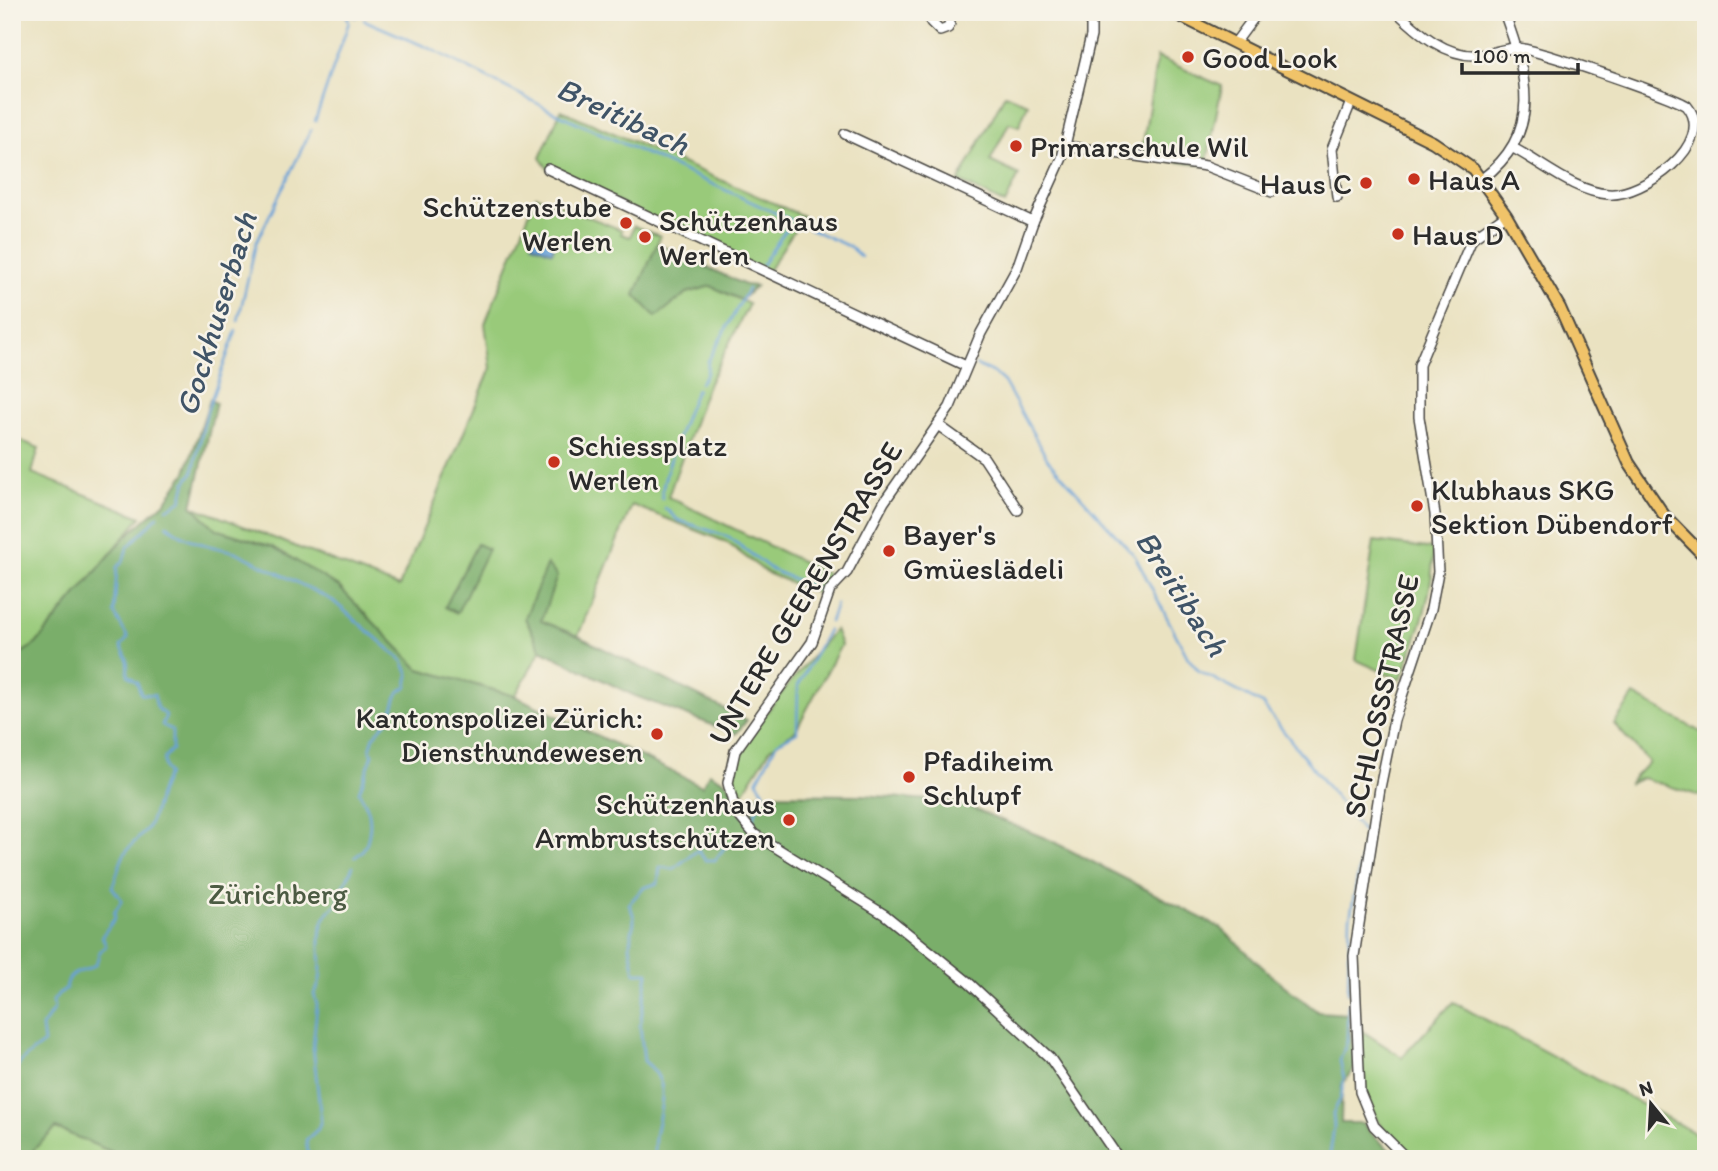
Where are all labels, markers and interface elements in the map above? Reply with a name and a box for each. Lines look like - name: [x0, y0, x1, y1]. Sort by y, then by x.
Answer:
- scale bar: [1462, 32, 1578, 76]
- place label: Good Look: [1202, 39, 1338, 76]
- text: 100 m: [1473, 43, 1531, 68]
- marker: Good Look: [1180, 49, 1196, 65]
- water label: Breitibach: [551, 69, 696, 163]
- place label: Primarschule Wil: [1030, 128, 1249, 165]
- marker: Primarschule Wil: [1008, 138, 1024, 154]
- place label: Haus A: [1428, 161, 1520, 198]
- place label: Haus C: [1260, 165, 1352, 202]
- marker: Haus A: [1406, 171, 1422, 187]
- marker: Haus C: [1358, 175, 1374, 191]
- place label: Schützenstube Werlen: [422, 188, 612, 259]
- place label: Schützenhaus Werlen: [659, 202, 838, 273]
- water label: Gockhuserbach: [167, 207, 265, 420]
- marker: Schützenstube Werlen: [618, 215, 634, 231]
- place label: Haus D: [1412, 216, 1504, 253]
- marker: Haus D: [1390, 226, 1406, 242]
- marker: Schützenhaus Werlen: [637, 229, 653, 245]
- place label: Schiessplatz Werlen: [568, 427, 727, 498]
- street label: UNTERE GEERENSTRASSE: [700, 435, 910, 751]
- marker: Schiessplatz Werlen: [546, 454, 562, 470]
- place label: Klubhaus SKG Sektion Dübendorf: [1431, 471, 1673, 542]
- marker: Klubhaus SKG Sektion Dübendorf: [1409, 498, 1425, 514]
- place label: Bayer's Gmüeslädeli: [903, 516, 1064, 587]
- water label: Breitibach: [1127, 523, 1237, 663]
- marker: Bayer's Gmüeslädeli: [881, 543, 897, 559]
- street label: SCHLOSSSTRASSE: [1335, 571, 1427, 821]
- place label: Kantonspolizei Zürich: Diensthundewesen: [355, 699, 643, 770]
- marker: Kantonspolizei Zürich: Diensthundewesen: [649, 726, 665, 742]
- place label: Pfadiheim Schlupf: [923, 742, 1054, 813]
- marker: Pfadiheim Schlupf: [901, 769, 917, 785]
- place label: Schützenhaus Armbrustschützen: [535, 785, 775, 856]
- marker: Schützenhaus Armbrustschützen: [781, 812, 797, 828]
- park label: Zürichberg: [208, 875, 348, 912]
- north arrow: [1616, 1070, 1686, 1140]
- text: N: [1636, 1075, 1656, 1101]

